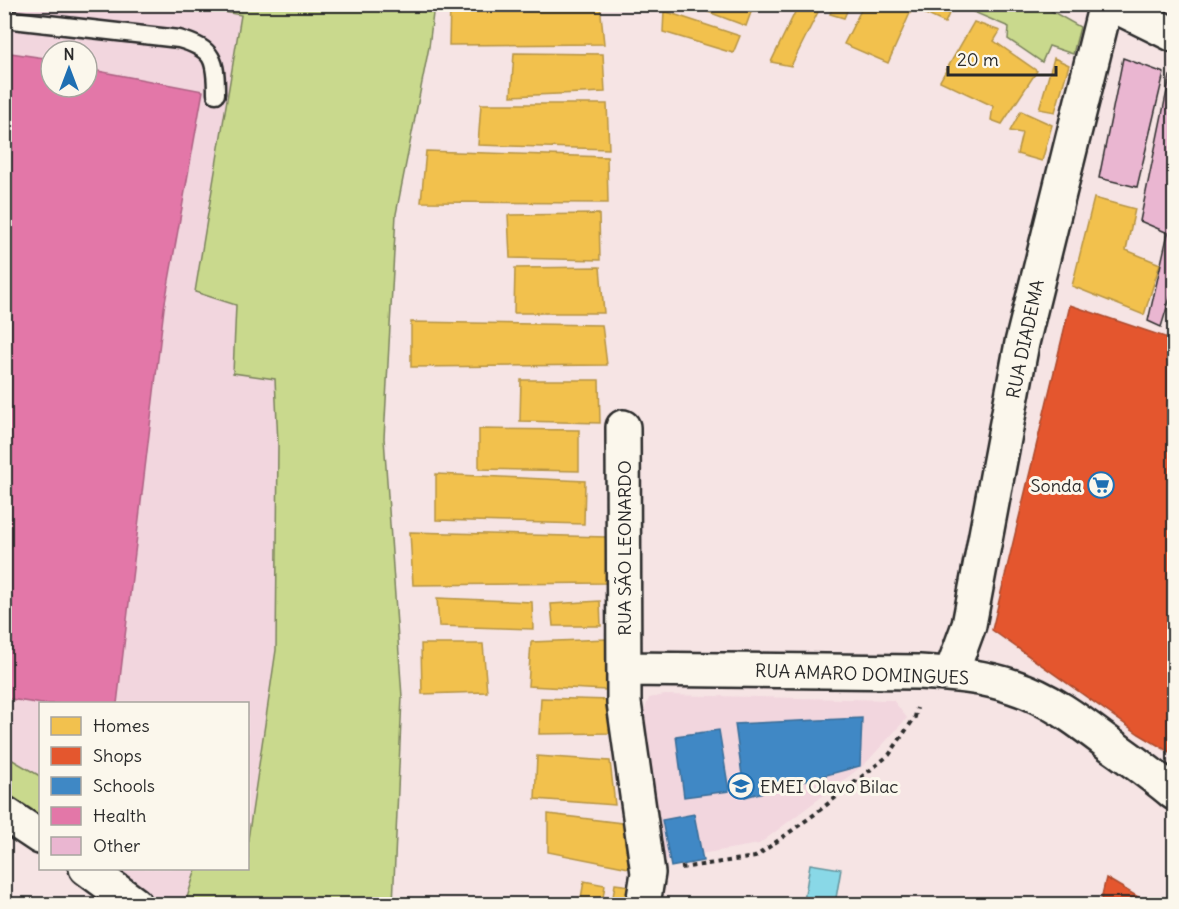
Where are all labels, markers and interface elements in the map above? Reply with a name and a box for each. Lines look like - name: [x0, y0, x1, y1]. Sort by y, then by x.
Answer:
- north arrow: [39, 39, 99, 99]
- scale bar: [948, 39, 1056, 77]
- text: N: [63, 44, 75, 64]
- text: 20 m: [957, 48, 999, 71]
- street label: RUA DIADEMA: [1001, 277, 1049, 401]
- street label: RUA SÃO LEONARDO: [613, 460, 636, 636]
- supermarket icon: Sonda: [1086, 470, 1116, 500]
- place label: Sonda: [1031, 474, 1082, 497]
- street label: RUA AMARO DOMINGUES: [755, 659, 969, 689]
- legend: [39, 702, 249, 870]
- text: Homes: [93, 714, 150, 737]
- text: Shops: [93, 744, 142, 767]
- school or university icon: EMEI Olavo Bilac: [726, 771, 756, 801]
- text: Schools: [93, 774, 155, 797]
- place label: EMEI Olavo Bilac: [760, 775, 899, 798]
- text: Health: [93, 804, 146, 827]
- text: Other: [93, 834, 141, 857]

